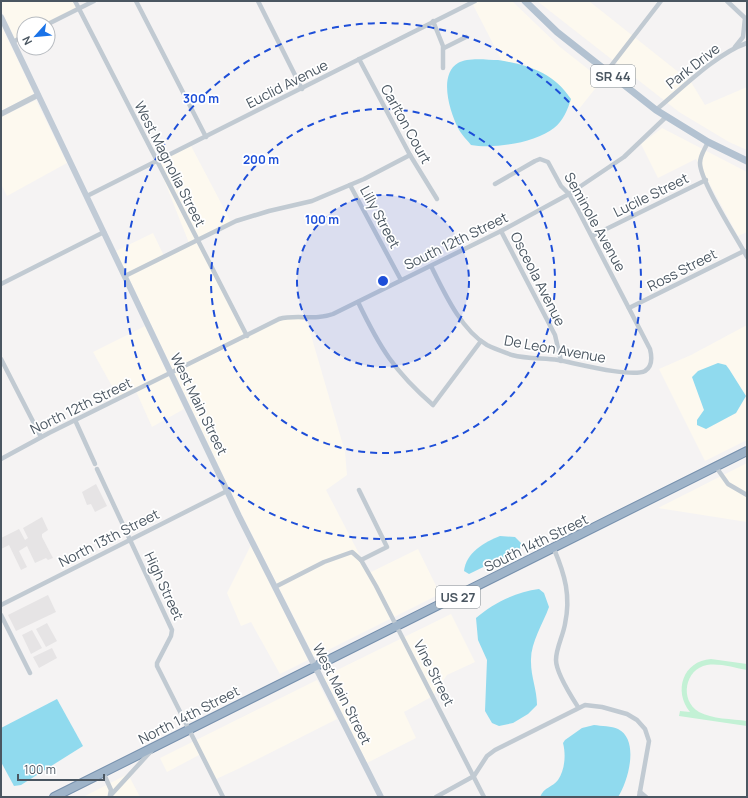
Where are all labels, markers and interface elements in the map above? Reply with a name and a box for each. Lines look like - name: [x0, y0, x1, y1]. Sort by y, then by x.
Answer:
- north arrow: [16, 16, 56, 56]
- text: N: [18, 34, 35, 48]
- street label: Park Drive: [662, 39, 724, 93]
- street label: Euclid Avenue: [243, 55, 331, 112]
- road number: SR 44: [591, 65, 635, 87]
- street label: Carlton Court: [377, 81, 436, 167]
- text: 300 m: [183, 90, 219, 107]
- street label: West Magnolia Street: [130, 98, 211, 230]
- text: 200 m: [243, 151, 279, 168]
- street label: Lucile Street: [610, 168, 692, 221]
- street label: Seminole Avenue: [560, 169, 631, 275]
- street label: Lilly Street: [356, 182, 405, 252]
- street label: South 12th Street: [401, 207, 511, 274]
- text: 100 m: [305, 211, 339, 228]
- street label: Osceola Avenue: [507, 228, 570, 329]
- street label: Ross Street: [644, 244, 720, 295]
- centre of rings: [376, 274, 390, 288]
- street label: De Leon Avenue: [503, 330, 607, 367]
- street label: West Main Street: [167, 350, 233, 458]
- street label: North 12th Street: [27, 373, 135, 438]
- street label: North 13th Street: [55, 504, 163, 571]
- street label: South 14th Street: [481, 509, 591, 576]
- street label: High Street: [140, 549, 189, 623]
- road number: US 27: [436, 586, 480, 608]
- street label: Vine Street: [410, 636, 459, 709]
- street label: West Main Street: [309, 640, 376, 748]
- street label: North 14th Street: [135, 681, 243, 748]
- scale bar: [18, 756, 104, 782]
- text: 100 m: [24, 761, 56, 778]

